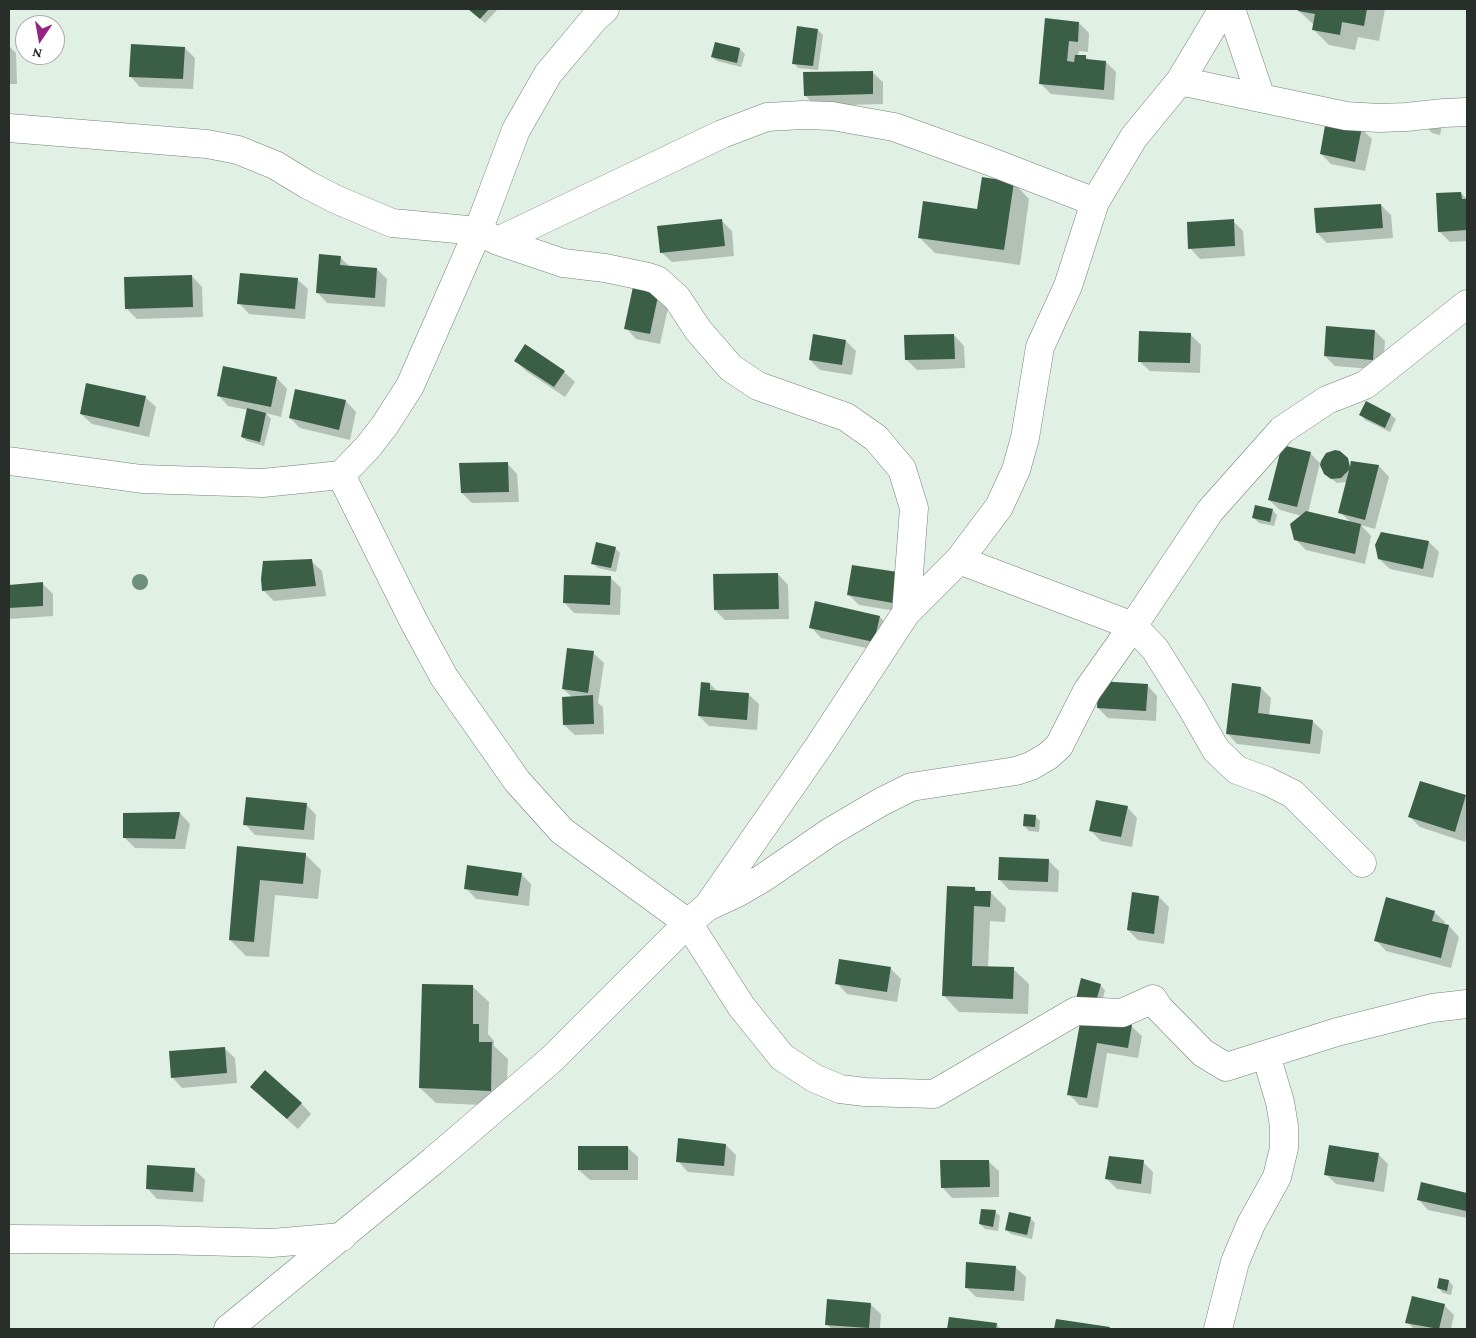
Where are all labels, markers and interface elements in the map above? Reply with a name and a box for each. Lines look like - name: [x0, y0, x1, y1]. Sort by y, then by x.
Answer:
- north arrow: [15, 15, 65, 65]
- text: N: [31, 45, 43, 63]

